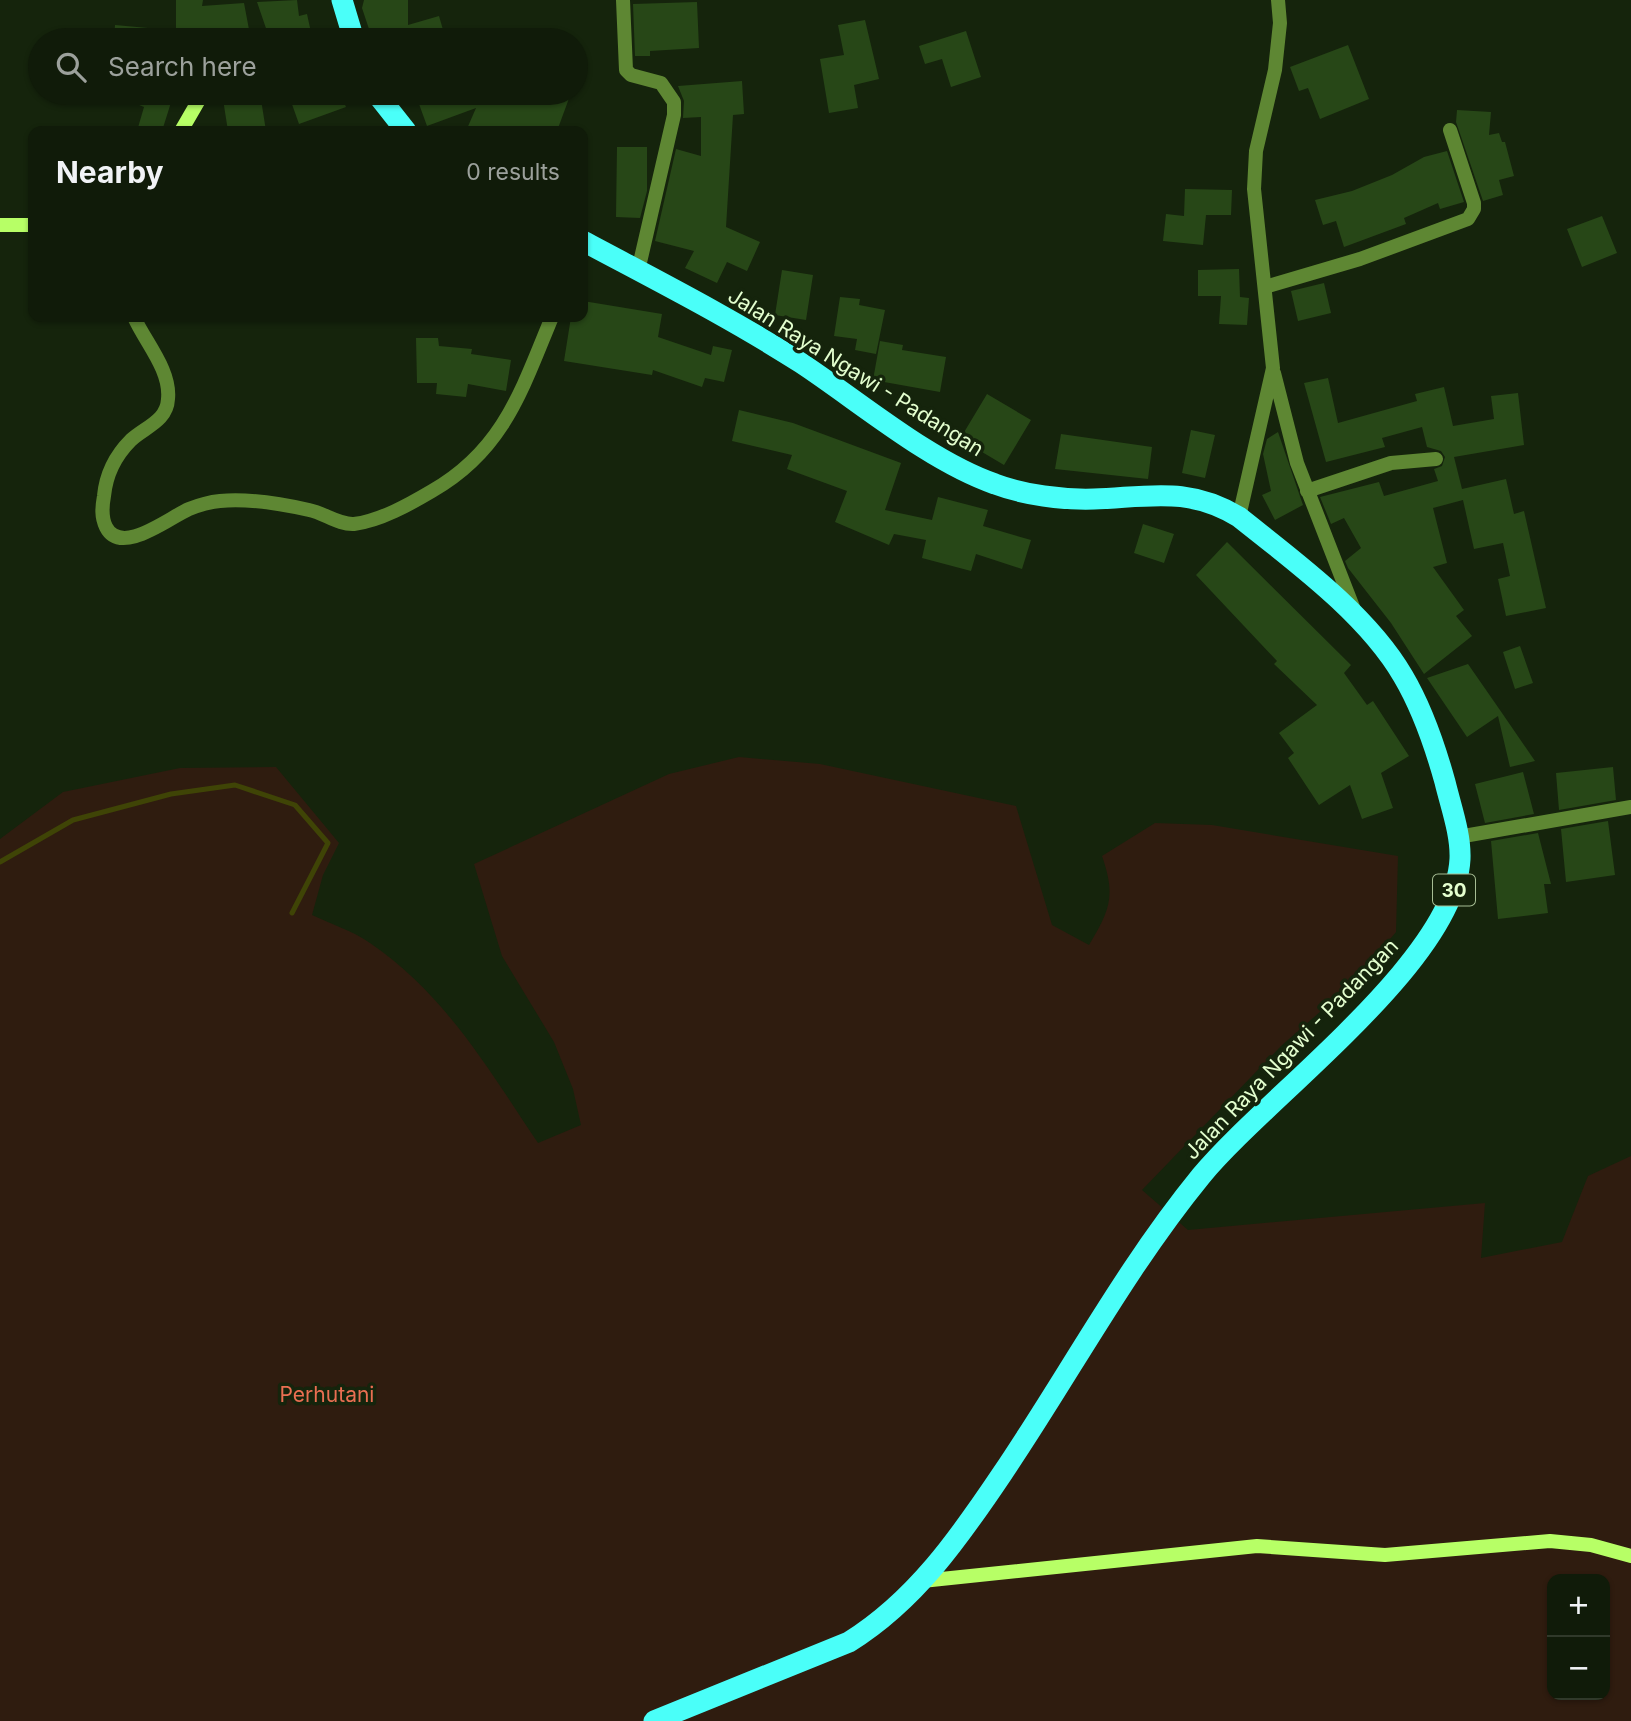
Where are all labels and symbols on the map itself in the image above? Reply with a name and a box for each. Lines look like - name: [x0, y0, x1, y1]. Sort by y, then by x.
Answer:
- street label: Jalan Raya Ngawi - Padangan: [724, 283, 988, 461]
- road number: 30: [1433, 874, 1475, 906]
- street label: Jalan Raya Ngawi - Padangan: [1179, 934, 1403, 1164]
- park label: Perhutani: [280, 1382, 374, 1407]

